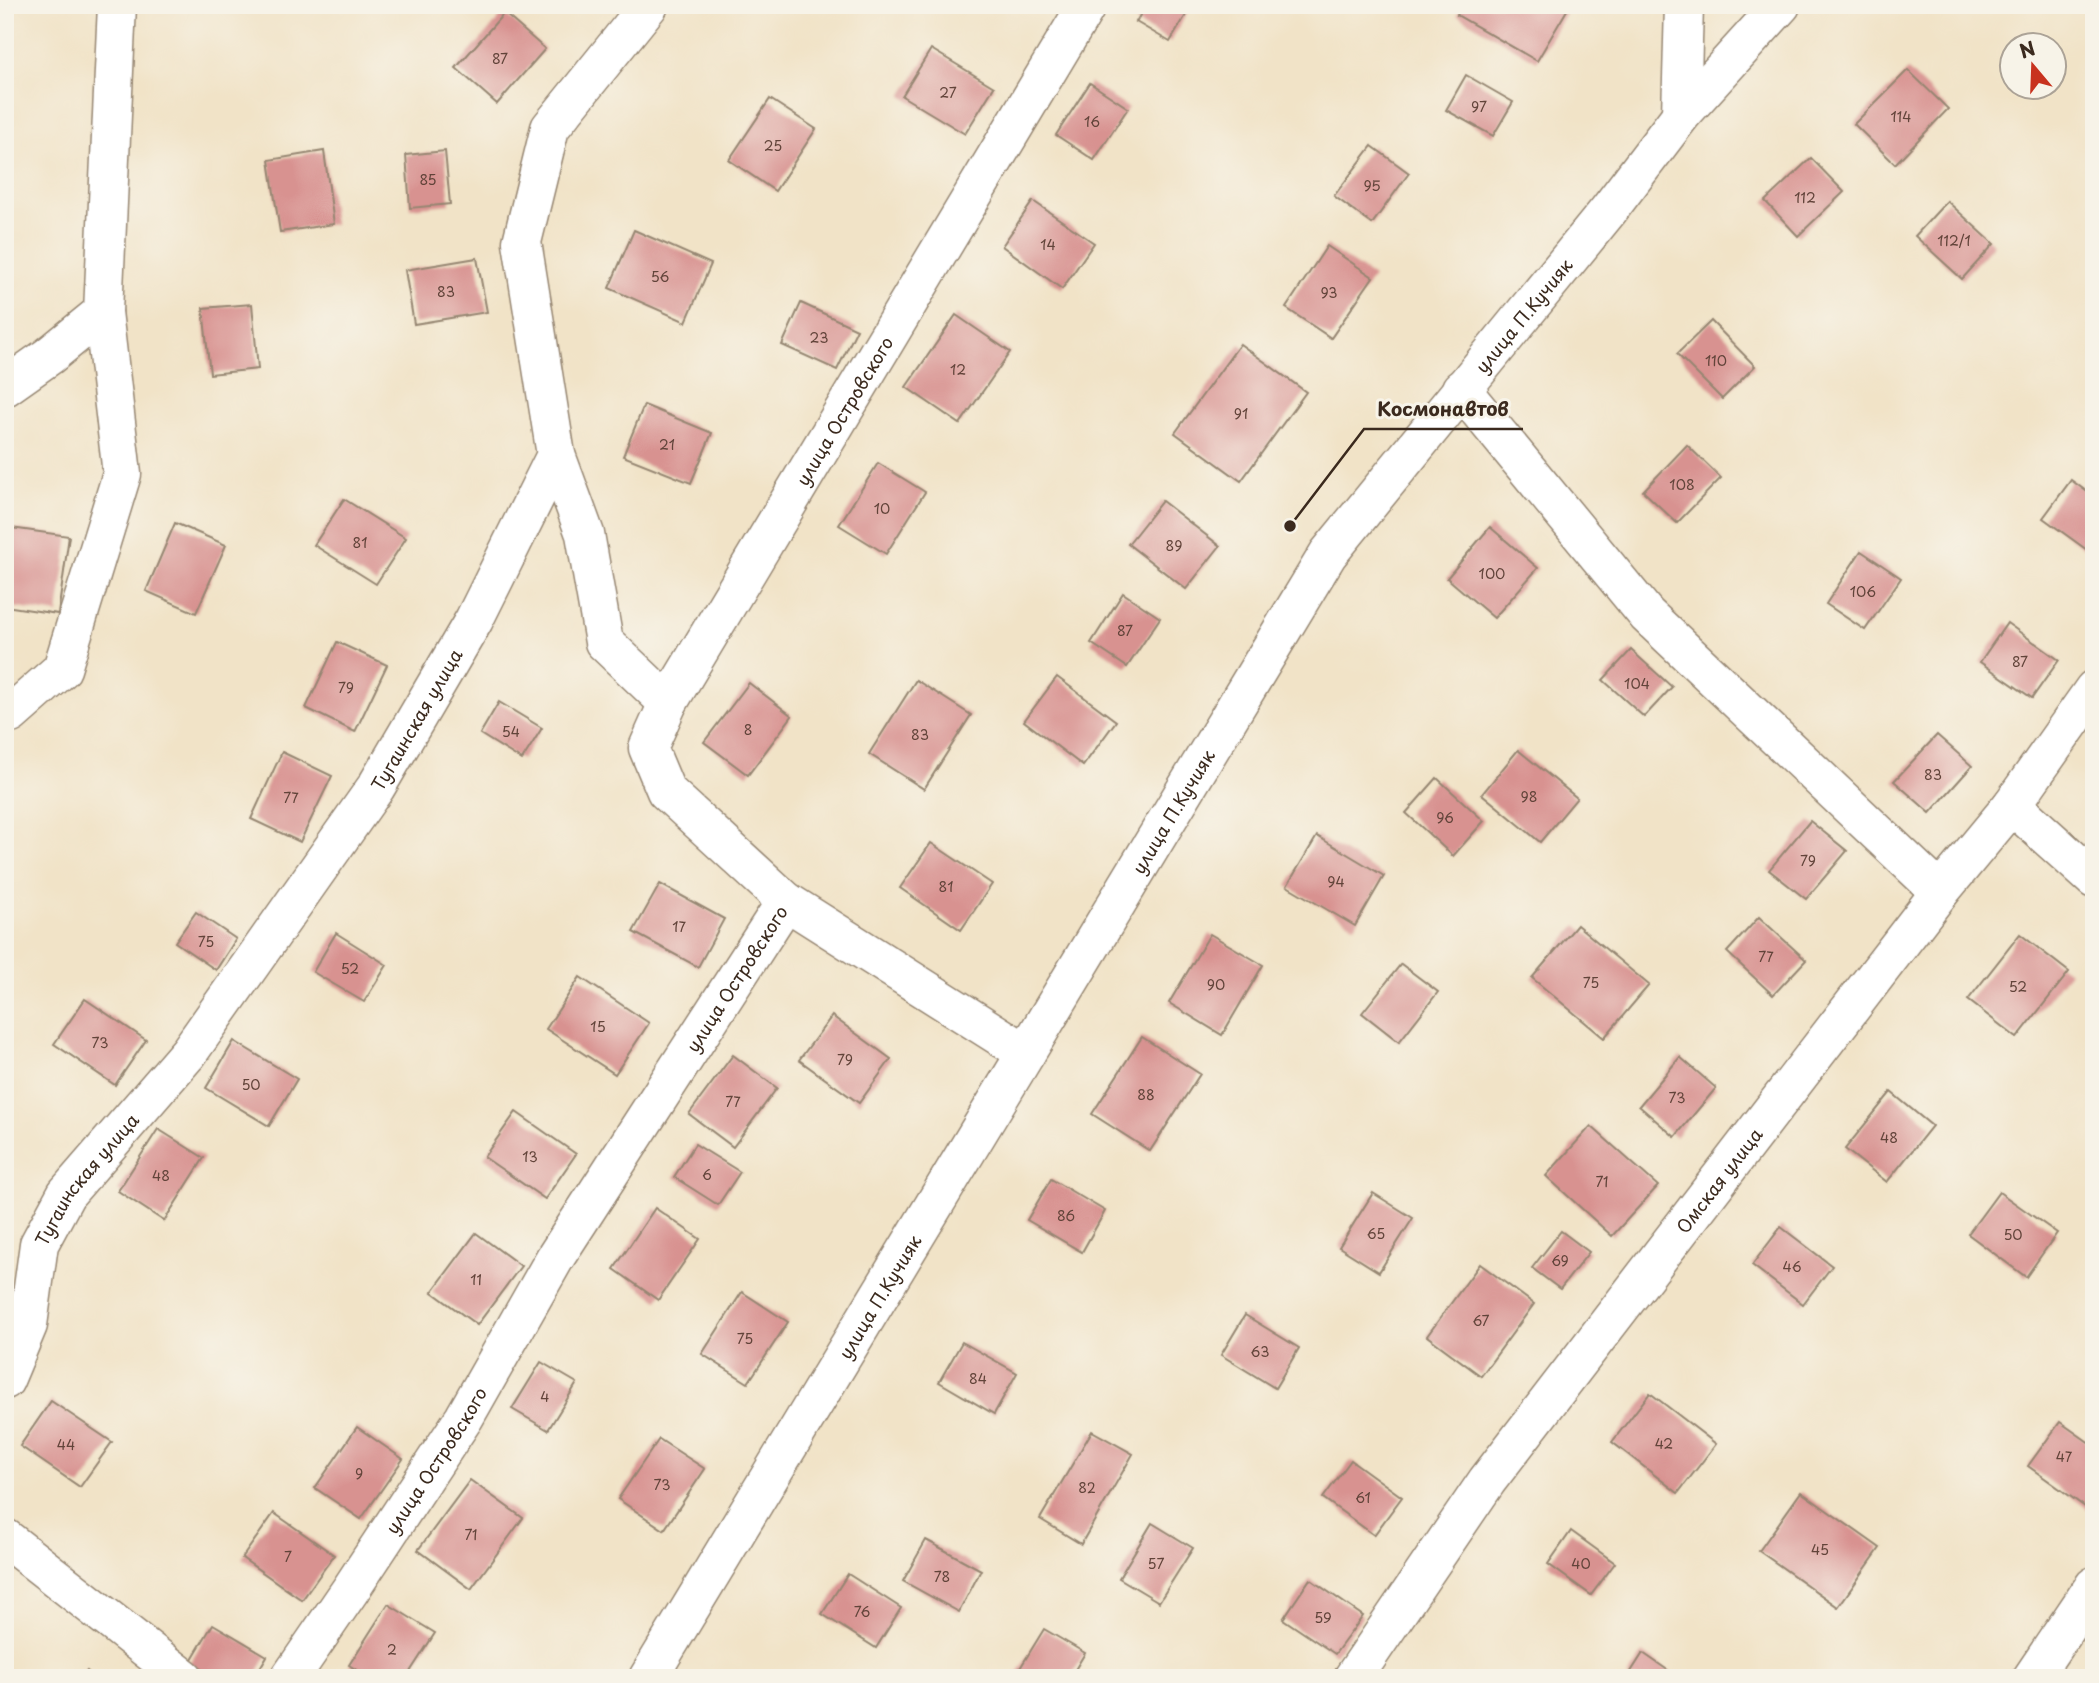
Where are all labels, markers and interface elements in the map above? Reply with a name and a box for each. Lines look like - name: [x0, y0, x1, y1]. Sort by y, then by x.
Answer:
- north arrow: [1997, 32, 2068, 102]
- text: N: [2015, 33, 2039, 65]
- house number: 87: [492, 48, 508, 69]
- house number: 27: [939, 82, 957, 103]
- house number: 97: [1471, 96, 1487, 117]
- house number: 114: [1891, 106, 1912, 127]
- house number: 16: [1084, 111, 1100, 132]
- house number: 25: [764, 135, 782, 156]
- house number: 85: [419, 169, 437, 190]
- house number: 95: [1363, 175, 1381, 196]
- house number: 112: [1794, 187, 1816, 208]
- house number: 112/1: [1937, 230, 1971, 251]
- house number: 14: [1040, 234, 1056, 255]
- street label: улица П.Кучияк: [1468, 252, 1578, 378]
- house number: 56: [651, 266, 670, 287]
- house number: 83: [437, 281, 455, 302]
- house number: 93: [1320, 282, 1338, 303]
- house number: 23: [810, 327, 828, 348]
- street label: улица Островского: [788, 331, 899, 490]
- house number: 110: [1705, 350, 1727, 371]
- house number: 12: [950, 359, 966, 380]
- callout: Космонавтов: [1364, 389, 1523, 429]
- text: Космонавтов: [1377, 394, 1509, 422]
- house number: 91: [1234, 403, 1248, 424]
- house number: 21: [659, 434, 675, 455]
- house number: 108: [1669, 474, 1695, 495]
- house number: 10: [874, 498, 890, 519]
- house number: 81: [353, 532, 367, 553]
- house number: 89: [1166, 535, 1182, 556]
- house number: 100: [1479, 563, 1505, 584]
- house number: 106: [1850, 581, 1876, 602]
- house number: 87: [1117, 620, 1133, 641]
- street label: Тугаинская улица: [364, 643, 468, 795]
- house number: 87: [2012, 651, 2028, 672]
- house number: 104: [1624, 673, 1650, 694]
- house number: 79: [338, 677, 354, 698]
- house number: 8: [744, 719, 752, 740]
- house number: 54: [502, 721, 520, 742]
- house number: 83: [911, 724, 929, 745]
- street label: улица П.Кучияк: [1124, 744, 1221, 879]
- house number: 83: [1924, 764, 1942, 785]
- house number: 98: [1521, 786, 1537, 807]
- house number: 77: [283, 787, 299, 808]
- house number: 96: [1436, 807, 1454, 828]
- house number: 79: [1800, 850, 1816, 871]
- house number: 94: [1327, 871, 1345, 892]
- house number: 81: [939, 876, 953, 897]
- street label: улица Островского: [678, 900, 793, 1057]
- house number: 17: [672, 916, 686, 937]
- house number: 75: [198, 931, 214, 952]
- house number: 77: [1758, 946, 1774, 967]
- house number: 52: [341, 958, 359, 979]
- house number: 75: [1583, 972, 1599, 993]
- house number: 90: [1207, 974, 1225, 995]
- house number: 52: [2009, 976, 2027, 997]
- house number: 15: [590, 1016, 606, 1037]
- house number: 73: [92, 1032, 108, 1053]
- house number: 79: [837, 1049, 853, 1070]
- house number: 50: [241, 1074, 261, 1095]
- house number: 88: [1137, 1084, 1155, 1105]
- house number: 73: [1669, 1087, 1685, 1108]
- house number: 77: [725, 1091, 741, 1112]
- street label: Тугаинская улица: [27, 1106, 145, 1250]
- street label: Омская улица: [1669, 1121, 1768, 1239]
- house number: 48: [1880, 1127, 1898, 1148]
- house number: 13: [522, 1146, 538, 1167]
- house number: 6: [702, 1164, 712, 1185]
- house number: 48: [152, 1165, 170, 1186]
- house number: 71: [1595, 1171, 1609, 1192]
- house number: 86: [1057, 1205, 1075, 1226]
- house number: 65: [1367, 1223, 1385, 1244]
- house number: 50: [2003, 1224, 2023, 1245]
- street label: улица П.Кучияк: [831, 1229, 927, 1364]
- house number: 69: [1551, 1250, 1569, 1271]
- house number: 46: [1782, 1256, 1802, 1277]
- house number: 11: [470, 1269, 482, 1290]
- house number: 67: [1472, 1310, 1490, 1331]
- house number: 75: [737, 1328, 753, 1349]
- house number: 63: [1251, 1341, 1269, 1362]
- house number: 84: [969, 1368, 987, 1389]
- street label: улица Островского: [378, 1382, 493, 1539]
- house number: 4: [540, 1386, 550, 1407]
- house number: 42: [1655, 1433, 1673, 1454]
- house number: 44: [57, 1434, 75, 1455]
- house number: 47: [2056, 1446, 2073, 1467]
- house number: 9: [355, 1463, 363, 1484]
- house number: 73: [654, 1474, 670, 1495]
- house number: 82: [1078, 1477, 1096, 1498]
- house number: 61: [1355, 1487, 1371, 1508]
- house number: 71: [464, 1524, 478, 1545]
- house number: 45: [1811, 1539, 1829, 1560]
- house number: 7: [284, 1546, 292, 1567]
- house number: 57: [1148, 1553, 1164, 1574]
- house number: 40: [1571, 1553, 1591, 1574]
- house number: 78: [934, 1566, 950, 1587]
- house number: 76: [854, 1601, 871, 1622]
- house number: 59: [1314, 1607, 1332, 1628]
- house number: 2: [387, 1639, 397, 1660]

